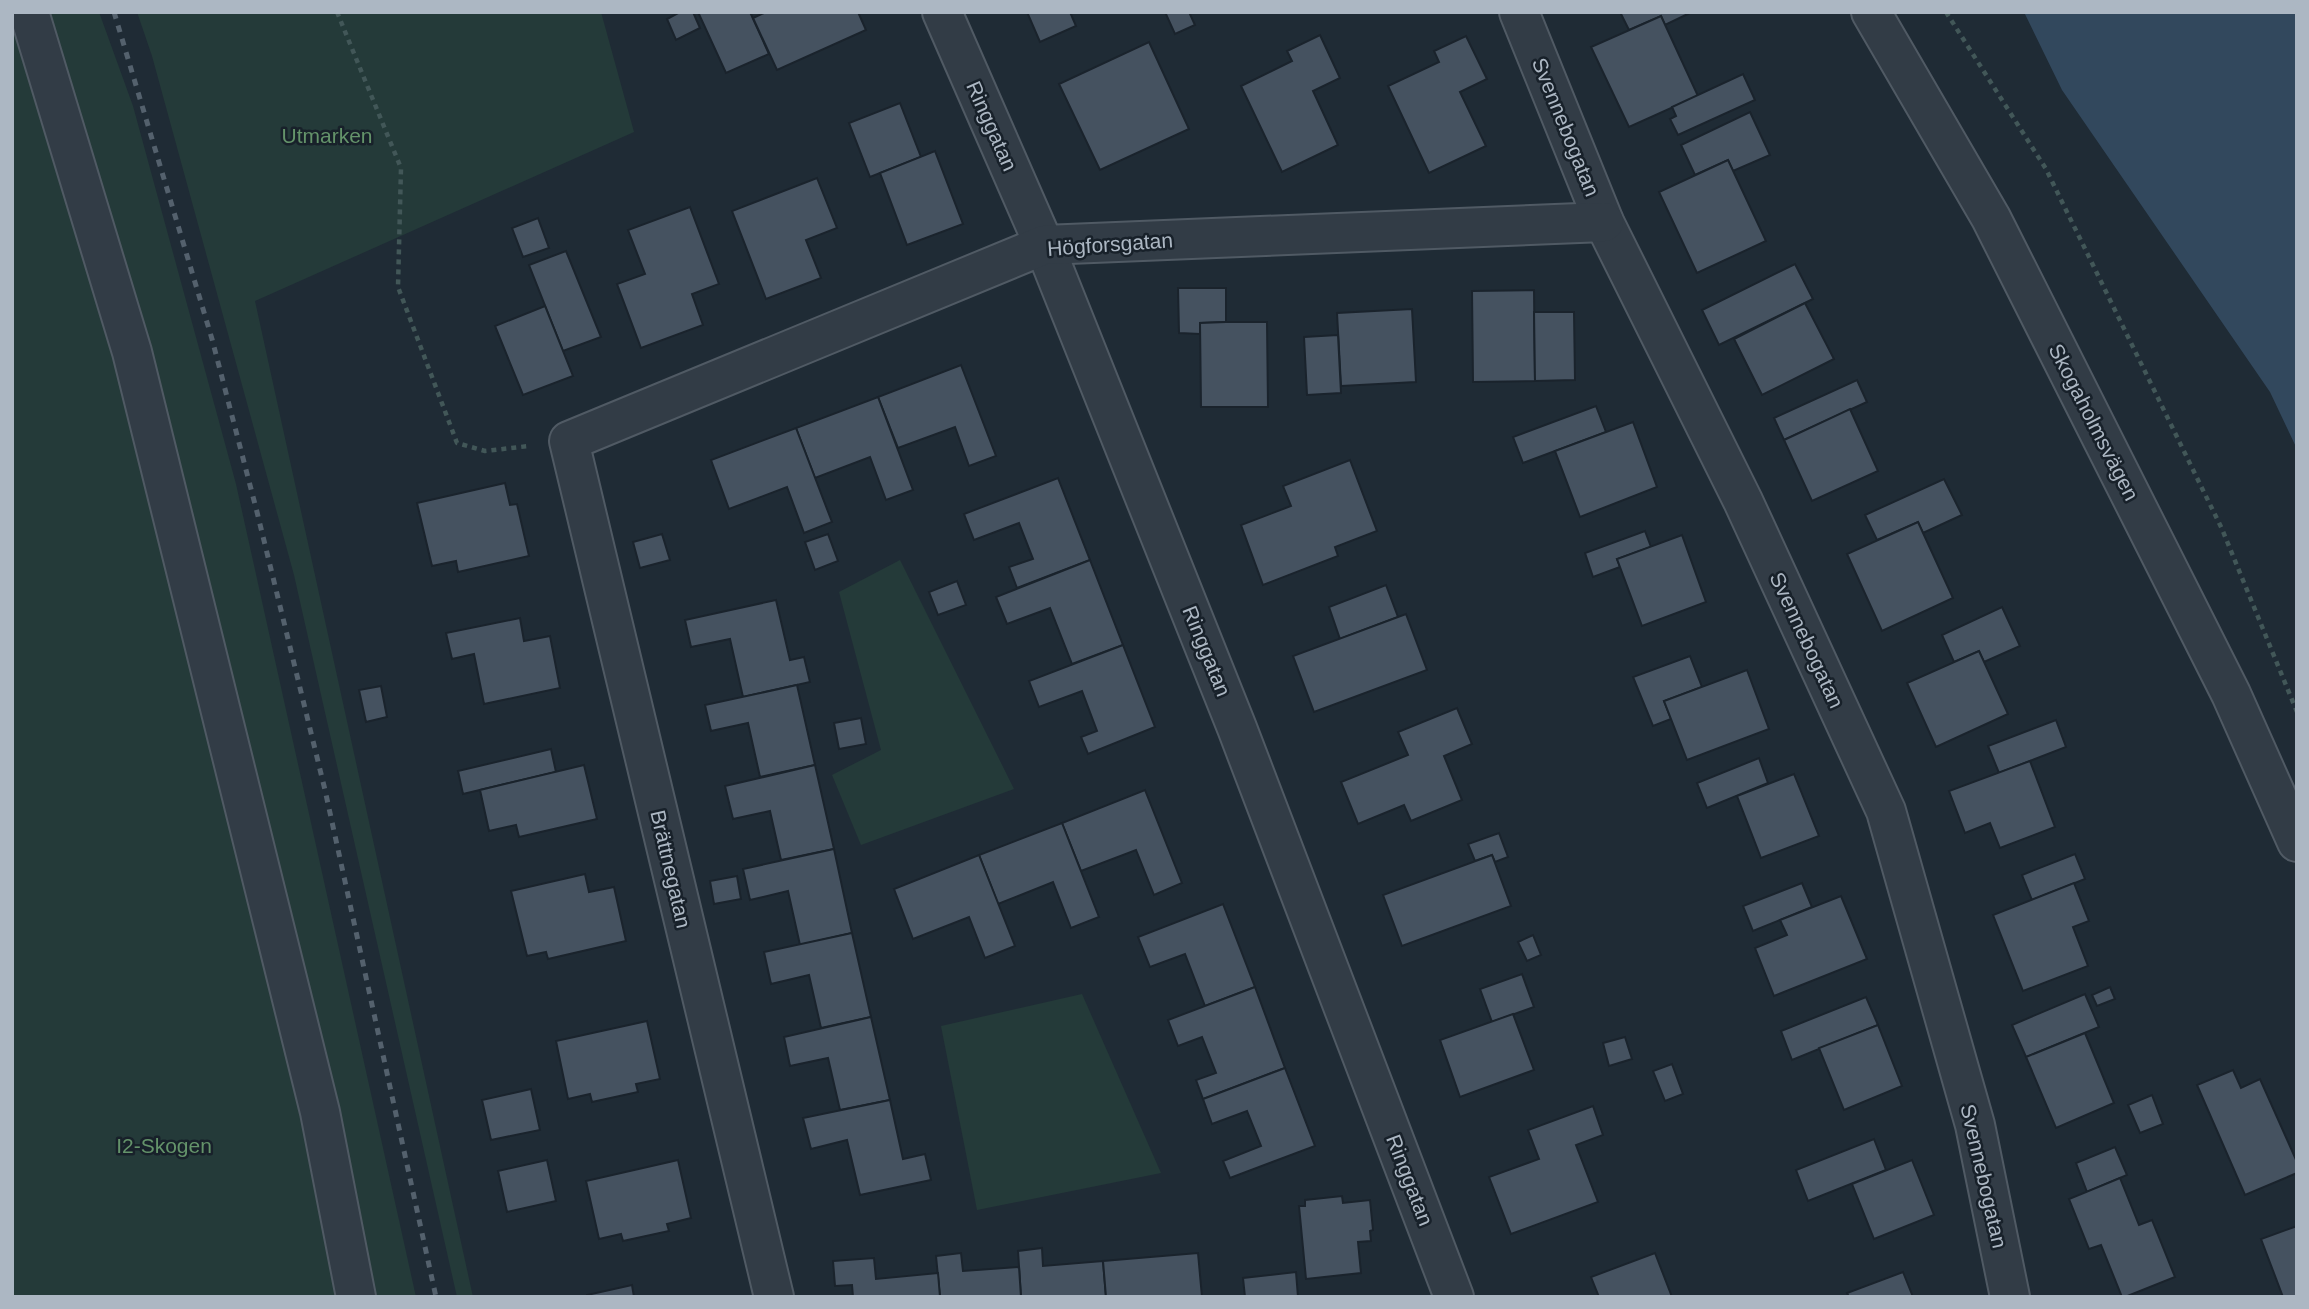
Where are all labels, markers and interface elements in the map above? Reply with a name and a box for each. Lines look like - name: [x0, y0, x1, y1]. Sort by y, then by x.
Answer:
- street label: Svennebogatan: [1528, 54, 1604, 200]
- street label: Ringgatan: [962, 78, 1022, 174]
- park label: Utmarken: [281, 124, 373, 147]
- street label: Högforsgatan: [1046, 228, 1174, 260]
- street label: Skogaholmsvägen: [2045, 340, 2143, 504]
- street label: Svennebogatan: [1765, 568, 1849, 712]
- street label: Ringgatan: [1178, 602, 1236, 700]
- street label: Brättnegatan: [646, 808, 696, 930]
- street label: Svennebogatan: [1956, 1102, 2012, 1250]
- street label: Ringgatan: [1382, 1131, 1438, 1229]
- park label: I2-Skogen: [116, 1134, 212, 1157]

